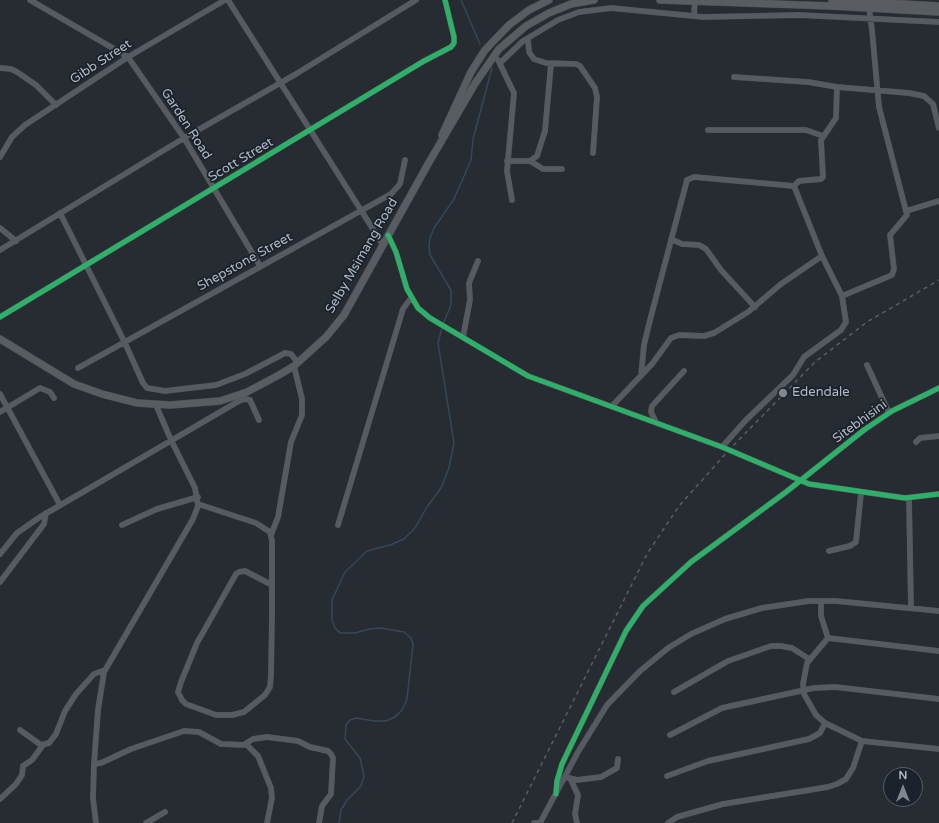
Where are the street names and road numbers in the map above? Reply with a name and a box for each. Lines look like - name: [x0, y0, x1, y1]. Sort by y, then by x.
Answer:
- street label: Gibb Street: [67, 36, 135, 88]
- street label: Garden Road: [157, 86, 215, 162]
- street label: Scott Street: [206, 134, 276, 186]
- street label: Selby Msimang Road: [323, 196, 401, 316]
- street label: Shepstone Street: [195, 229, 295, 295]
- street label: Sitebhisini: [830, 397, 890, 447]

